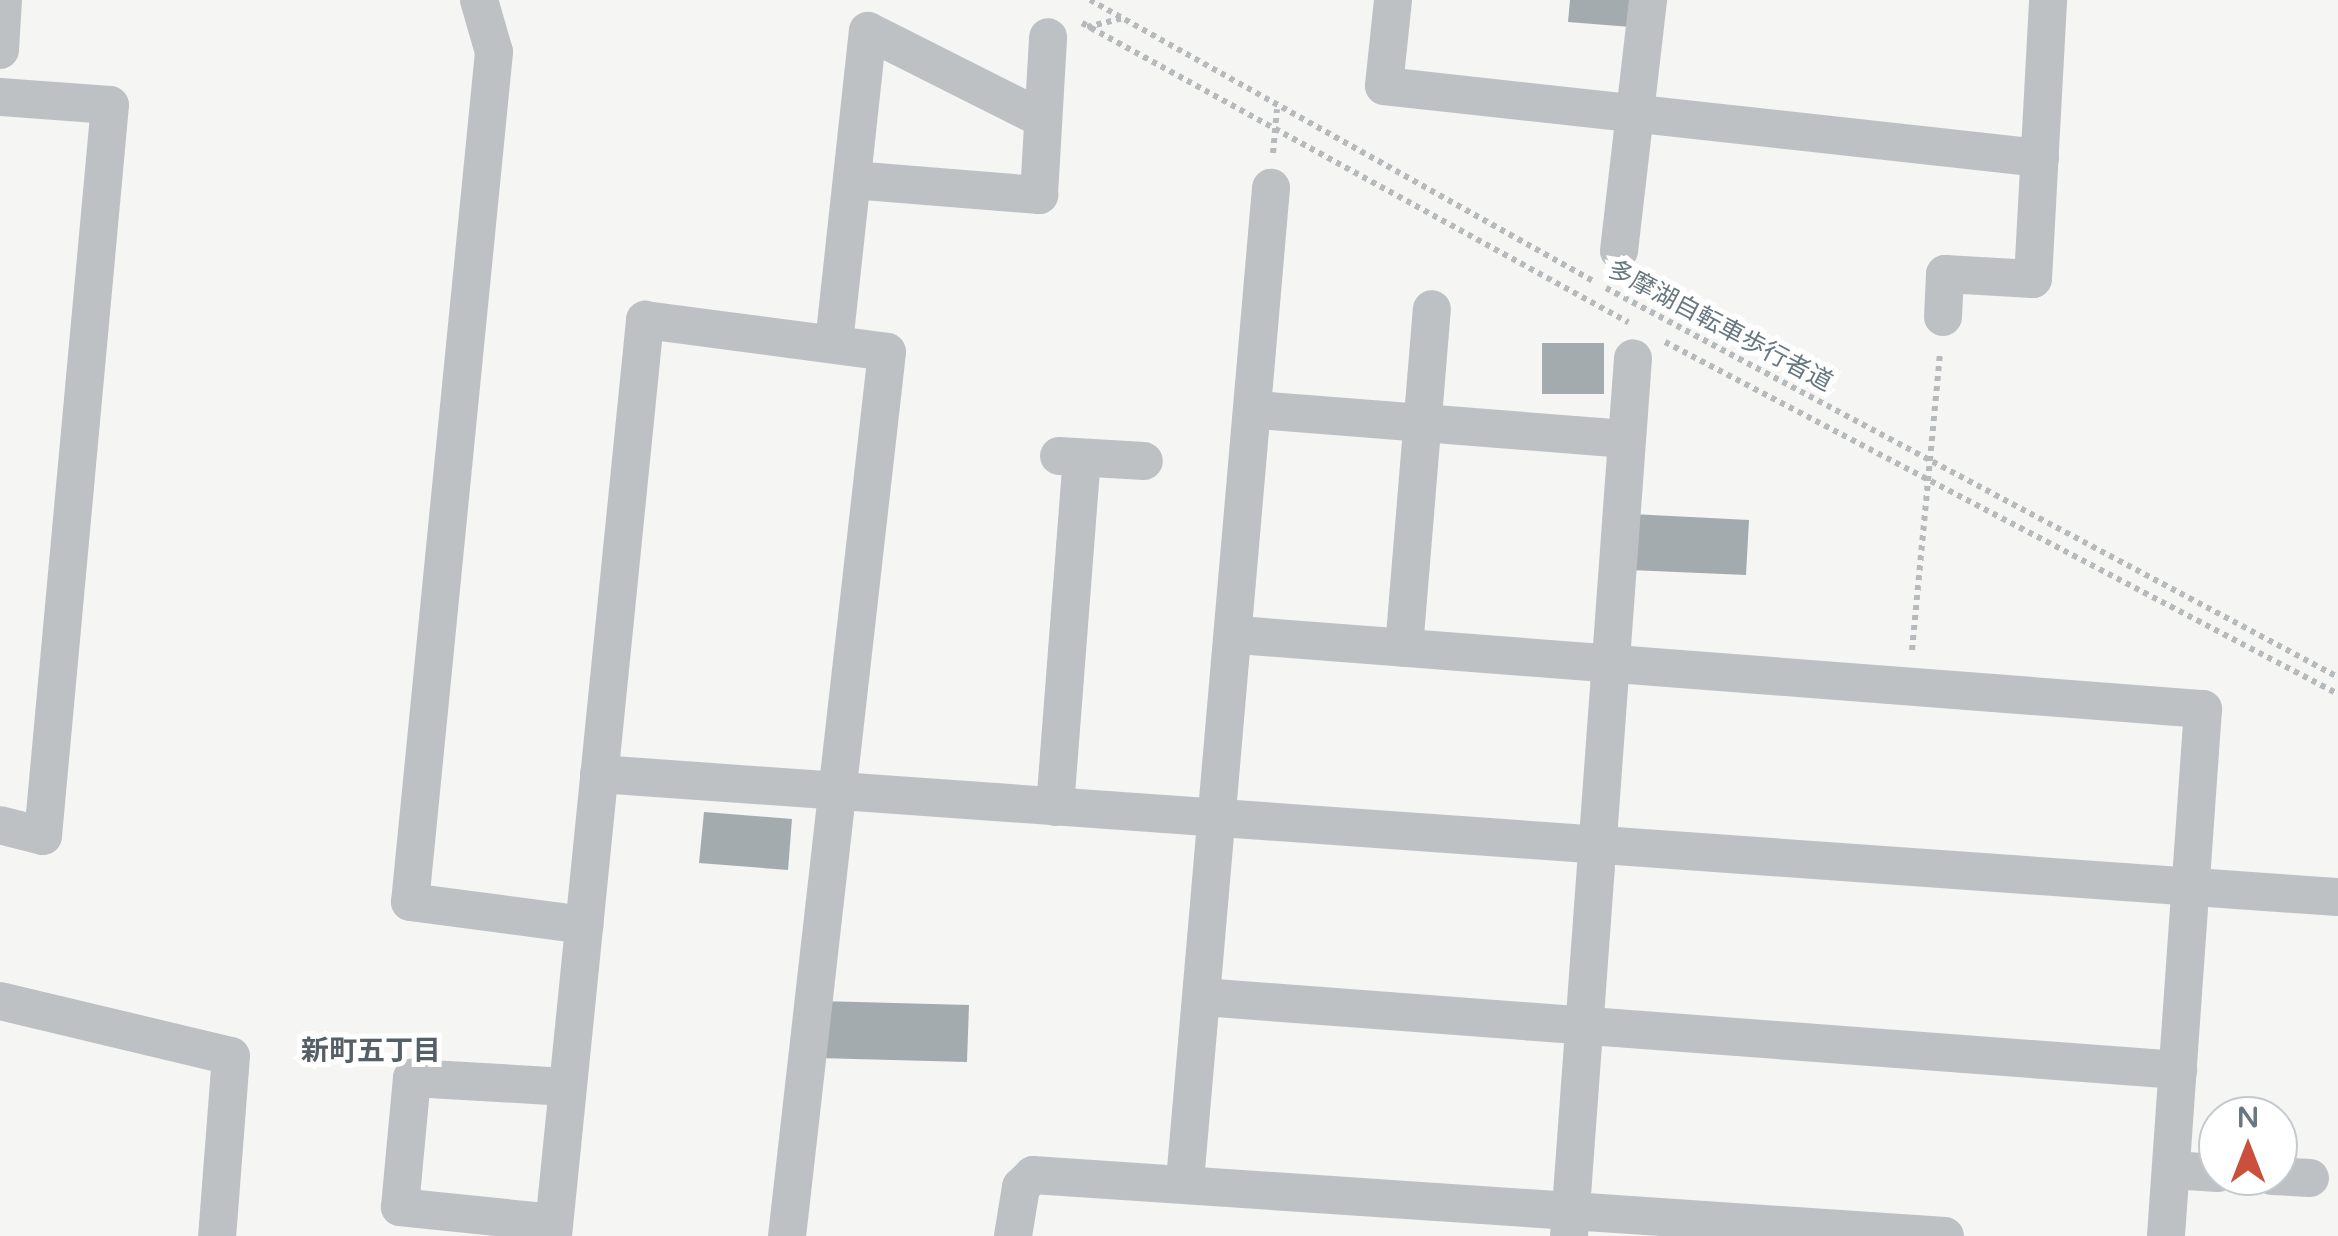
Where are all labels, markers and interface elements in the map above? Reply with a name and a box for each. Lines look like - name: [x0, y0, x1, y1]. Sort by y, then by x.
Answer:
- street label: 多摩湖自転車歩行者道: [1603, 254, 1837, 398]
- district label: 新町五丁目: [301, 1034, 441, 1068]
- north arrow: [2198, 1096, 2298, 1196]
- text: N: [2237, 1101, 2259, 1135]

